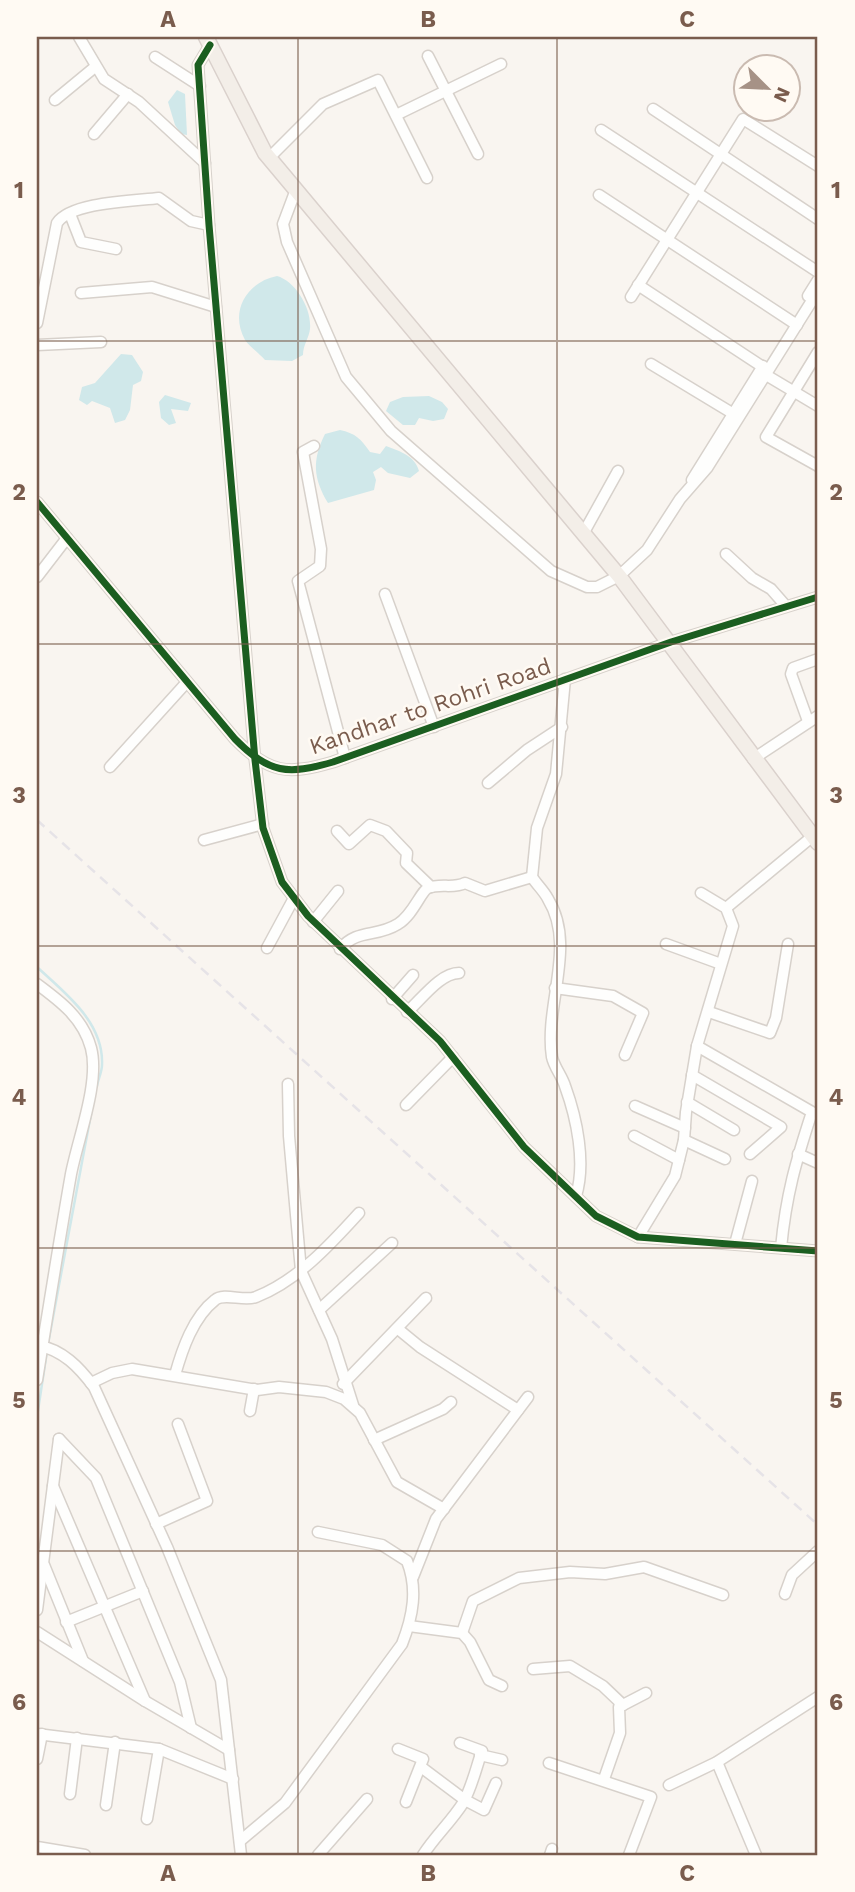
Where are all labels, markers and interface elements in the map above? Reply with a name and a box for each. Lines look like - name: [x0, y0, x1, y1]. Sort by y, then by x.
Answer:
- text: A: [160, 6, 176, 33]
- text: B: [420, 6, 436, 33]
- text: C: [679, 6, 695, 33]
- north arrow: [732, 52, 802, 122]
- text: N: [769, 84, 795, 106]
- text: 1: [14, 177, 24, 204]
- text: 1: [831, 177, 841, 204]
- text: 2: [12, 479, 26, 506]
- text: 2: [829, 479, 843, 506]
- street label: Kandhar to Rohri Road: [306, 652, 554, 761]
- text: 3: [12, 782, 26, 809]
- text: 3: [829, 782, 843, 809]
- text: 4: [12, 1084, 27, 1111]
- text: 4: [829, 1084, 844, 1111]
- text: 5: [12, 1387, 26, 1414]
- text: 5: [829, 1387, 843, 1414]
- text: 6: [12, 1689, 26, 1716]
- text: 6: [829, 1689, 843, 1716]
- text: A: [160, 1860, 176, 1887]
- text: B: [420, 1860, 436, 1887]
- text: C: [679, 1860, 695, 1887]

